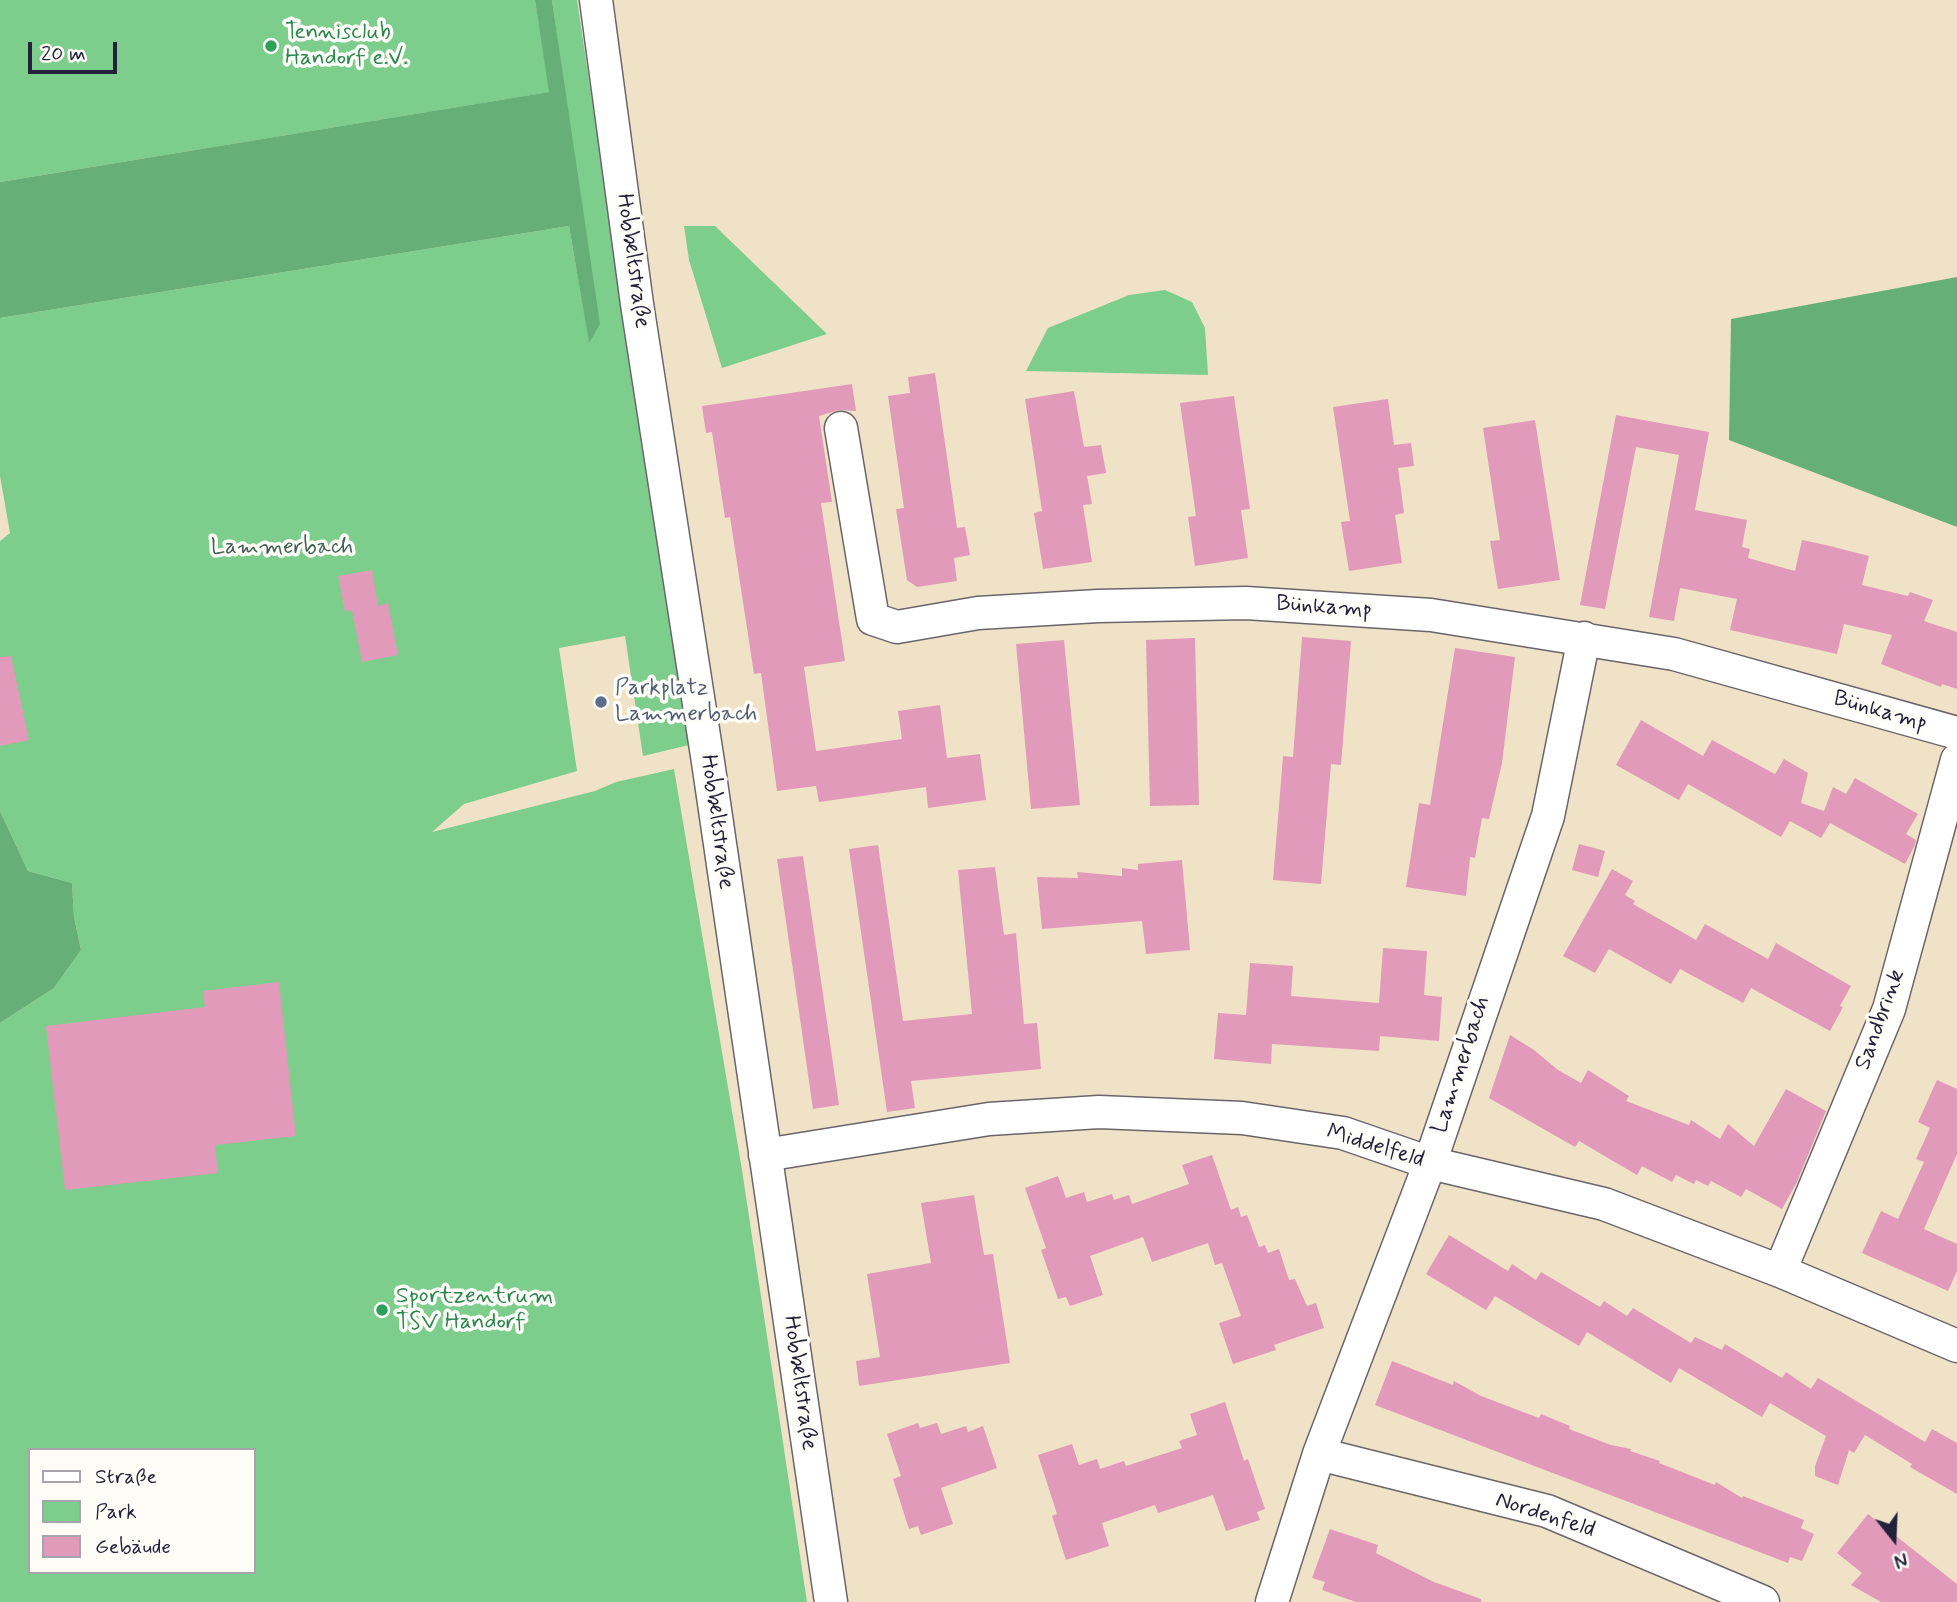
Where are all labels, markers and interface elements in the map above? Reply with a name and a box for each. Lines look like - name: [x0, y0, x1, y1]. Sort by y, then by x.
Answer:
- place label: Tennisclub Handorf e.V.: [285, 19, 408, 73]
- scale bar: [32, 28, 121, 72]
- marker: Tennisclub Handorf e.V.: [263, 38, 279, 54]
- text: 20 m: [41, 40, 86, 68]
- street label: Hobbeltstraße: [609, 192, 655, 330]
- park label: Lammerbach: [211, 534, 353, 562]
- street label: Bünkamp: [1275, 591, 1373, 625]
- place label: Parkplatz Lammerbach: [615, 675, 757, 729]
- street label: Bünkamp: [1830, 686, 1930, 738]
- marker: Parkplatz Lammerbach: [593, 694, 609, 710]
- street label: Hobbeltstraße: [693, 753, 739, 891]
- street label: Sandbrink: [1850, 966, 1912, 1074]
- street label: Lammerbach: [1427, 993, 1497, 1137]
- street label: Middelfeld: [1323, 1119, 1427, 1175]
- place label: Sportzentrum TSV Handorf: [396, 1283, 553, 1337]
- marker: Sportzentrum TSV Handorf: [374, 1302, 390, 1318]
- street label: Hobbeltstraße: [776, 1314, 822, 1452]
- legend: [28, 1448, 256, 1574]
- text: Straße: [95, 1463, 157, 1491]
- street label: Nordenfeld: [1492, 1487, 1598, 1545]
- text: Park: [95, 1498, 137, 1526]
- north arrow: [1859, 1504, 1929, 1574]
- text: Gebäude: [95, 1533, 171, 1561]
- text: N: [1891, 1546, 1911, 1573]

